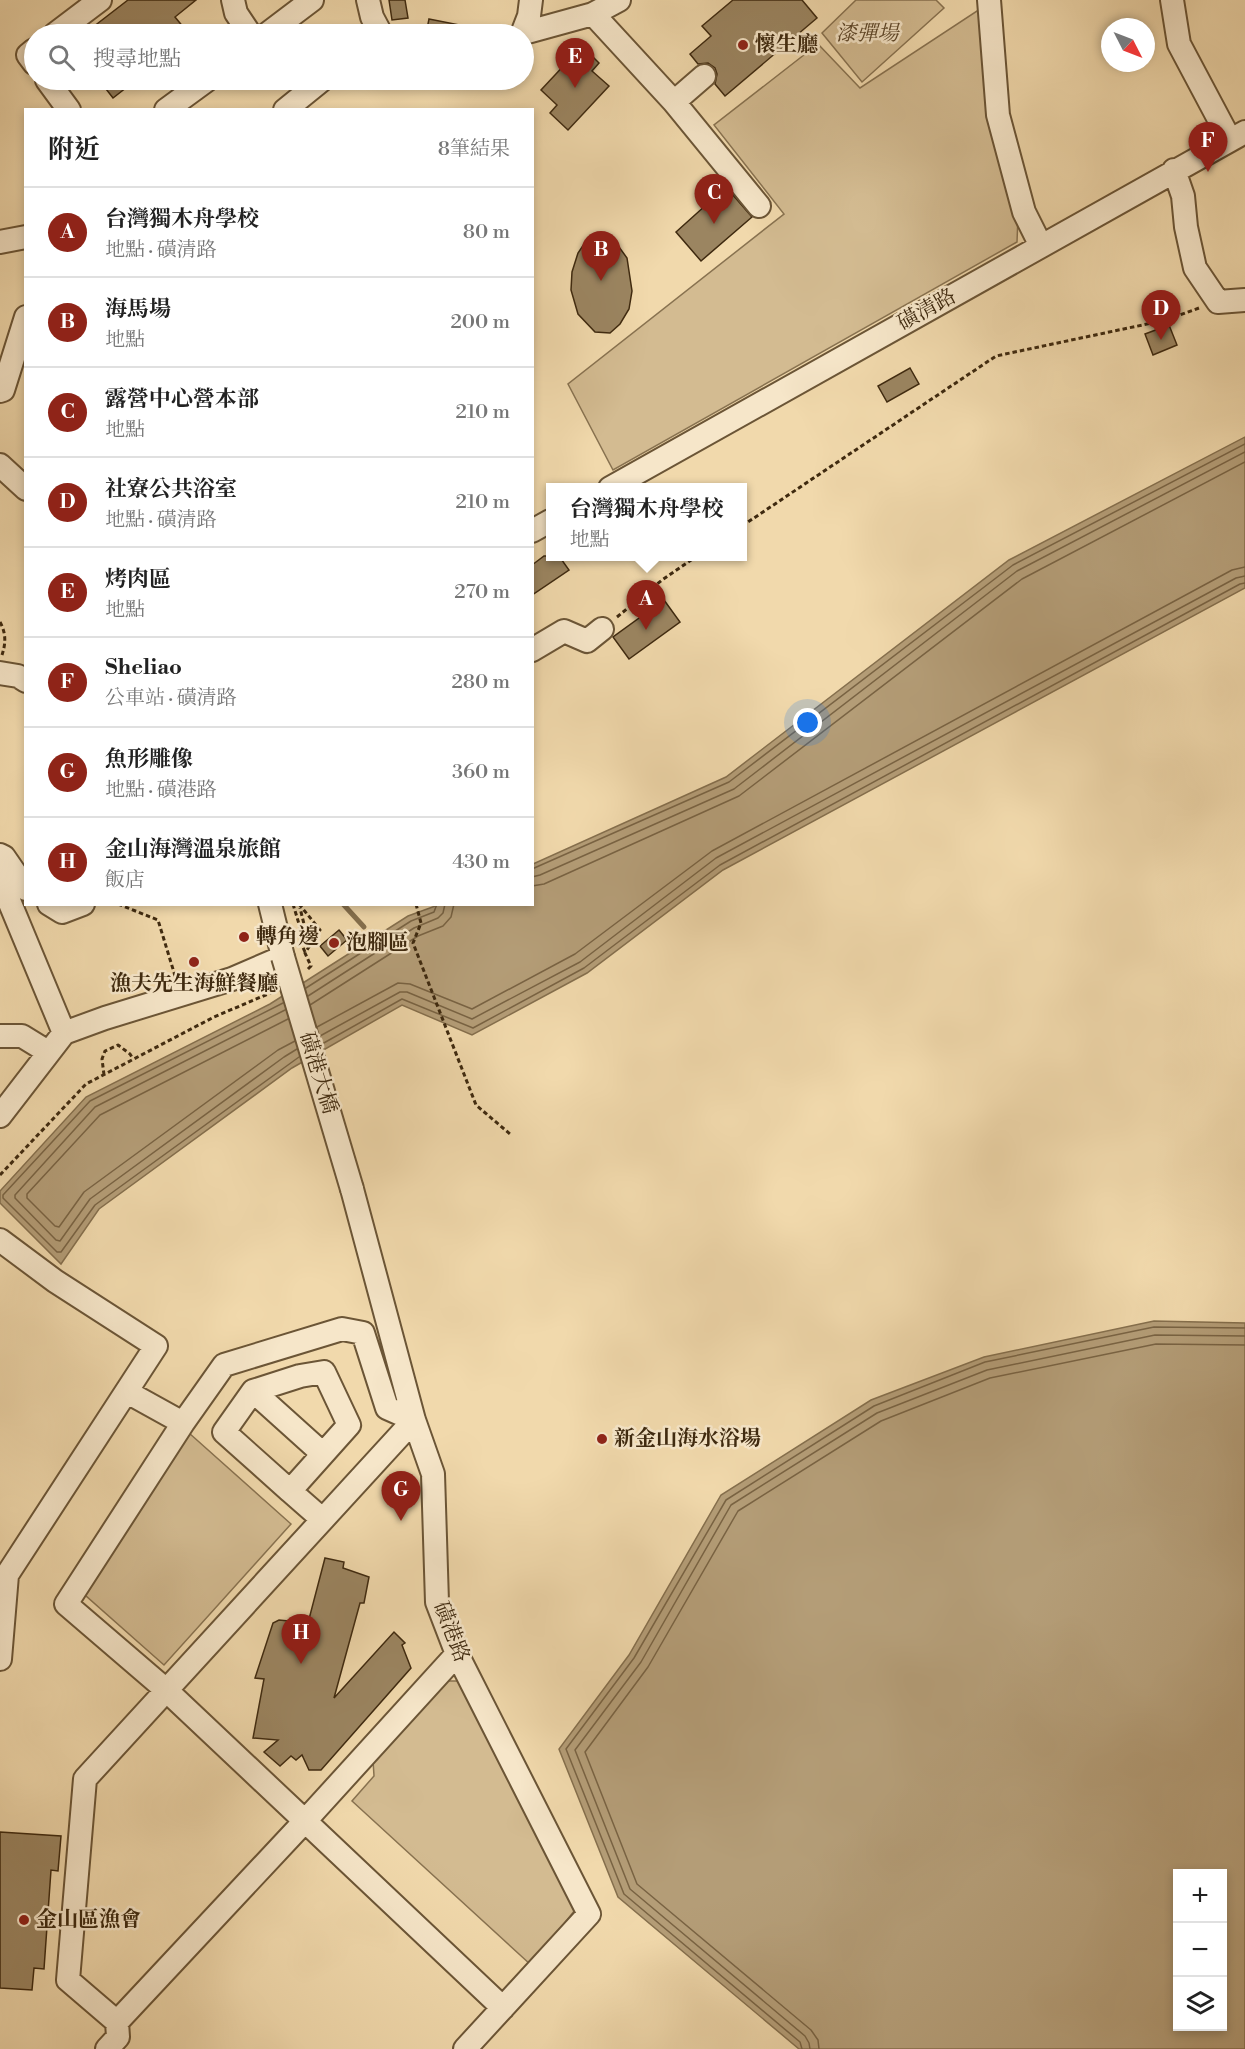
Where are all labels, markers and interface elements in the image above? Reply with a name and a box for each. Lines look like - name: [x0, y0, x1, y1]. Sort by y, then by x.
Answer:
- north arrow: [1101, 18, 1155, 72]
- park label: 漆彈場: [836, 21, 900, 47]
- search box: [24, 24, 534, 90]
- place label: 懷生廳: [755, 32, 818, 58]
- pin: E: [556, 38, 594, 88]
- marker: 懷生廳: [736, 38, 750, 52]
- icon: search: [45, 41, 78, 74]
- text: 搜尋地點: [93, 46, 181, 73]
- pin: F: [1188, 122, 1228, 172]
- text: 附近: [48, 134, 100, 166]
- text: 8筆結果: [438, 137, 510, 162]
- pin: C: [694, 174, 734, 224]
- text: 台灣獨木舟學校: [105, 206, 259, 233]
- text: A: [60, 220, 75, 245]
- text: 80 m: [463, 220, 510, 245]
- pin: B: [582, 232, 620, 281]
- text: 地點 · 磺清路: [105, 238, 217, 263]
- street label: 磺清路: [893, 283, 961, 337]
- pin: D: [1142, 290, 1180, 340]
- text: 海馬場: [105, 296, 171, 323]
- text: B: [60, 310, 75, 335]
- text: 200 m: [450, 310, 510, 335]
- text: 地點: [105, 328, 145, 353]
- text: 露營中心營本部: [105, 386, 259, 413]
- text: C: [60, 400, 75, 425]
- text: 210 m: [455, 400, 510, 425]
- text: 地點: [105, 418, 145, 443]
- text: 社寮公共浴室: [105, 476, 237, 503]
- popup: [546, 483, 747, 561]
- text: D: [60, 490, 75, 515]
- text: 210 m: [455, 490, 510, 515]
- text: 台灣獨木舟學校: [569, 496, 724, 523]
- text: 地點 · 磺清路: [105, 508, 217, 533]
- text: 地點: [569, 528, 609, 553]
- text: 烤肉區: [105, 566, 171, 593]
- text: E: [61, 580, 74, 605]
- text: 270 m: [454, 580, 510, 605]
- pin: A: [626, 580, 666, 630]
- text: 地點: [105, 598, 145, 623]
- text: Sheliao: [105, 654, 182, 681]
- text: F: [60, 670, 75, 695]
- text: 280 m: [451, 670, 510, 695]
- text: 公車站 · 磺清路: [105, 686, 237, 711]
- your location: [793, 708, 822, 737]
- text: 魚形雕像: [105, 746, 193, 773]
- text: G: [60, 760, 75, 785]
- text: 360 m: [452, 760, 510, 785]
- text: 地點 · 磺港路: [105, 778, 217, 803]
- text: 金山海灣溫泉旅館: [105, 836, 281, 863]
- text: H: [59, 850, 76, 875]
- text: 430 m: [452, 850, 510, 875]
- text: 飯店: [105, 868, 145, 893]
- place label: 轉角邊: [256, 924, 319, 950]
- marker: 轉角邊: [237, 930, 251, 944]
- place label: 泡腳區: [346, 930, 409, 956]
- marker: 泡腳區: [327, 936, 341, 950]
- marker: 漁夫先生海鮮餐廳: [187, 955, 201, 969]
- place label: 漁夫先生海鮮餐廳: [110, 971, 278, 997]
- street label: 磺港大橋: [293, 1029, 343, 1117]
- place label: 新金山海水浴場: [614, 1426, 761, 1452]
- marker: 新金山海水浴場: [595, 1432, 609, 1446]
- pin: G: [382, 1472, 420, 1521]
- street label: 磺港路: [428, 1598, 474, 1666]
- pin: H: [282, 1614, 320, 1664]
- map controls: [1173, 1869, 1227, 2031]
- button: +: [1173, 1869, 1227, 1923]
- place label: 金山區漁會: [36, 1907, 141, 1933]
- marker: 金山區漁會: [17, 1913, 31, 1927]
- button: −: [1173, 1923, 1227, 1977]
- button: layers: [1173, 1977, 1227, 2031]

